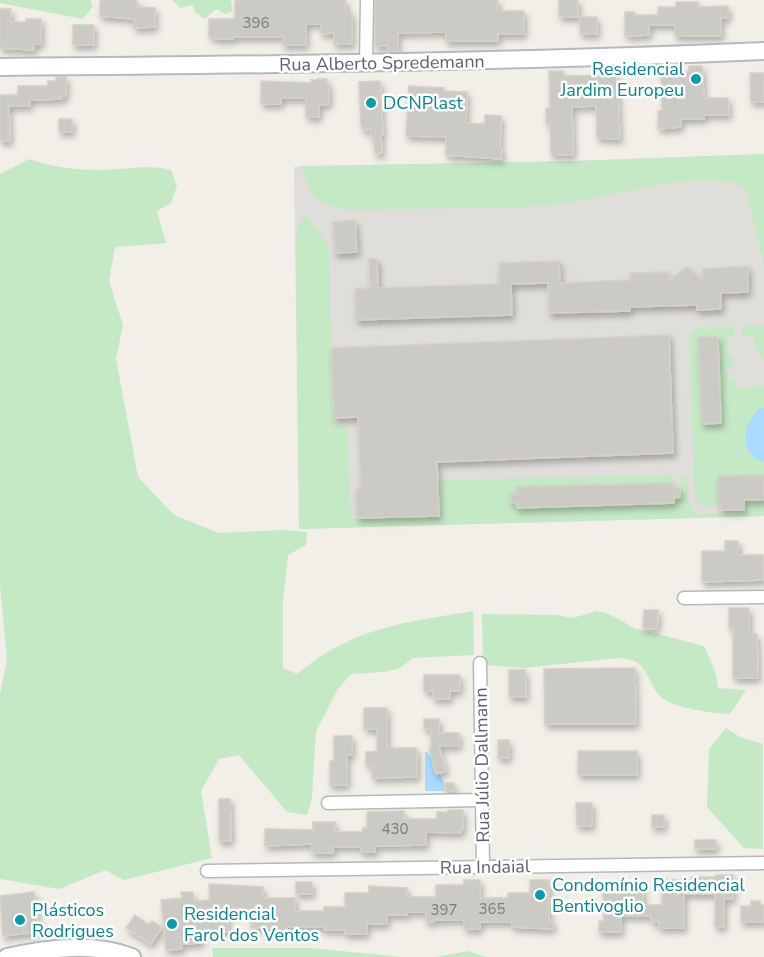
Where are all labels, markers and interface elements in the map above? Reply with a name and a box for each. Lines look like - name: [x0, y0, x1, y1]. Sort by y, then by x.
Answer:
- house number: 396: [242, 13, 270, 33]
- street label: Rua Alberto Spredemann: [279, 49, 485, 77]
- place label: Residencial Jardim Europeu: [559, 57, 685, 102]
- marker: Residencial Jardim Europeu: [689, 72, 703, 86]
- place label: DCNPlast: [383, 91, 464, 115]
- marker: DCNPlast: [364, 96, 378, 110]
- street label: Rua Júlio Dallmann: [469, 687, 495, 843]
- house number: 430: [381, 819, 409, 839]
- street label: Rua Indaial: [440, 854, 531, 880]
- place label: Condomínio Residencial Bentivoglio: [552, 873, 745, 918]
- marker: Condomínio Residencial Bentivoglio: [533, 888, 547, 902]
- place label: Plásticos Rodrigues: [32, 898, 114, 943]
- house number: 365: [478, 899, 506, 919]
- house number: 397: [430, 900, 458, 920]
- place label: Residencial Farol dos Ventos: [184, 902, 319, 947]
- marker: Plásticos Rodrigues: [13, 913, 27, 927]
- marker: Residencial Farol dos Ventos: [165, 917, 179, 931]

